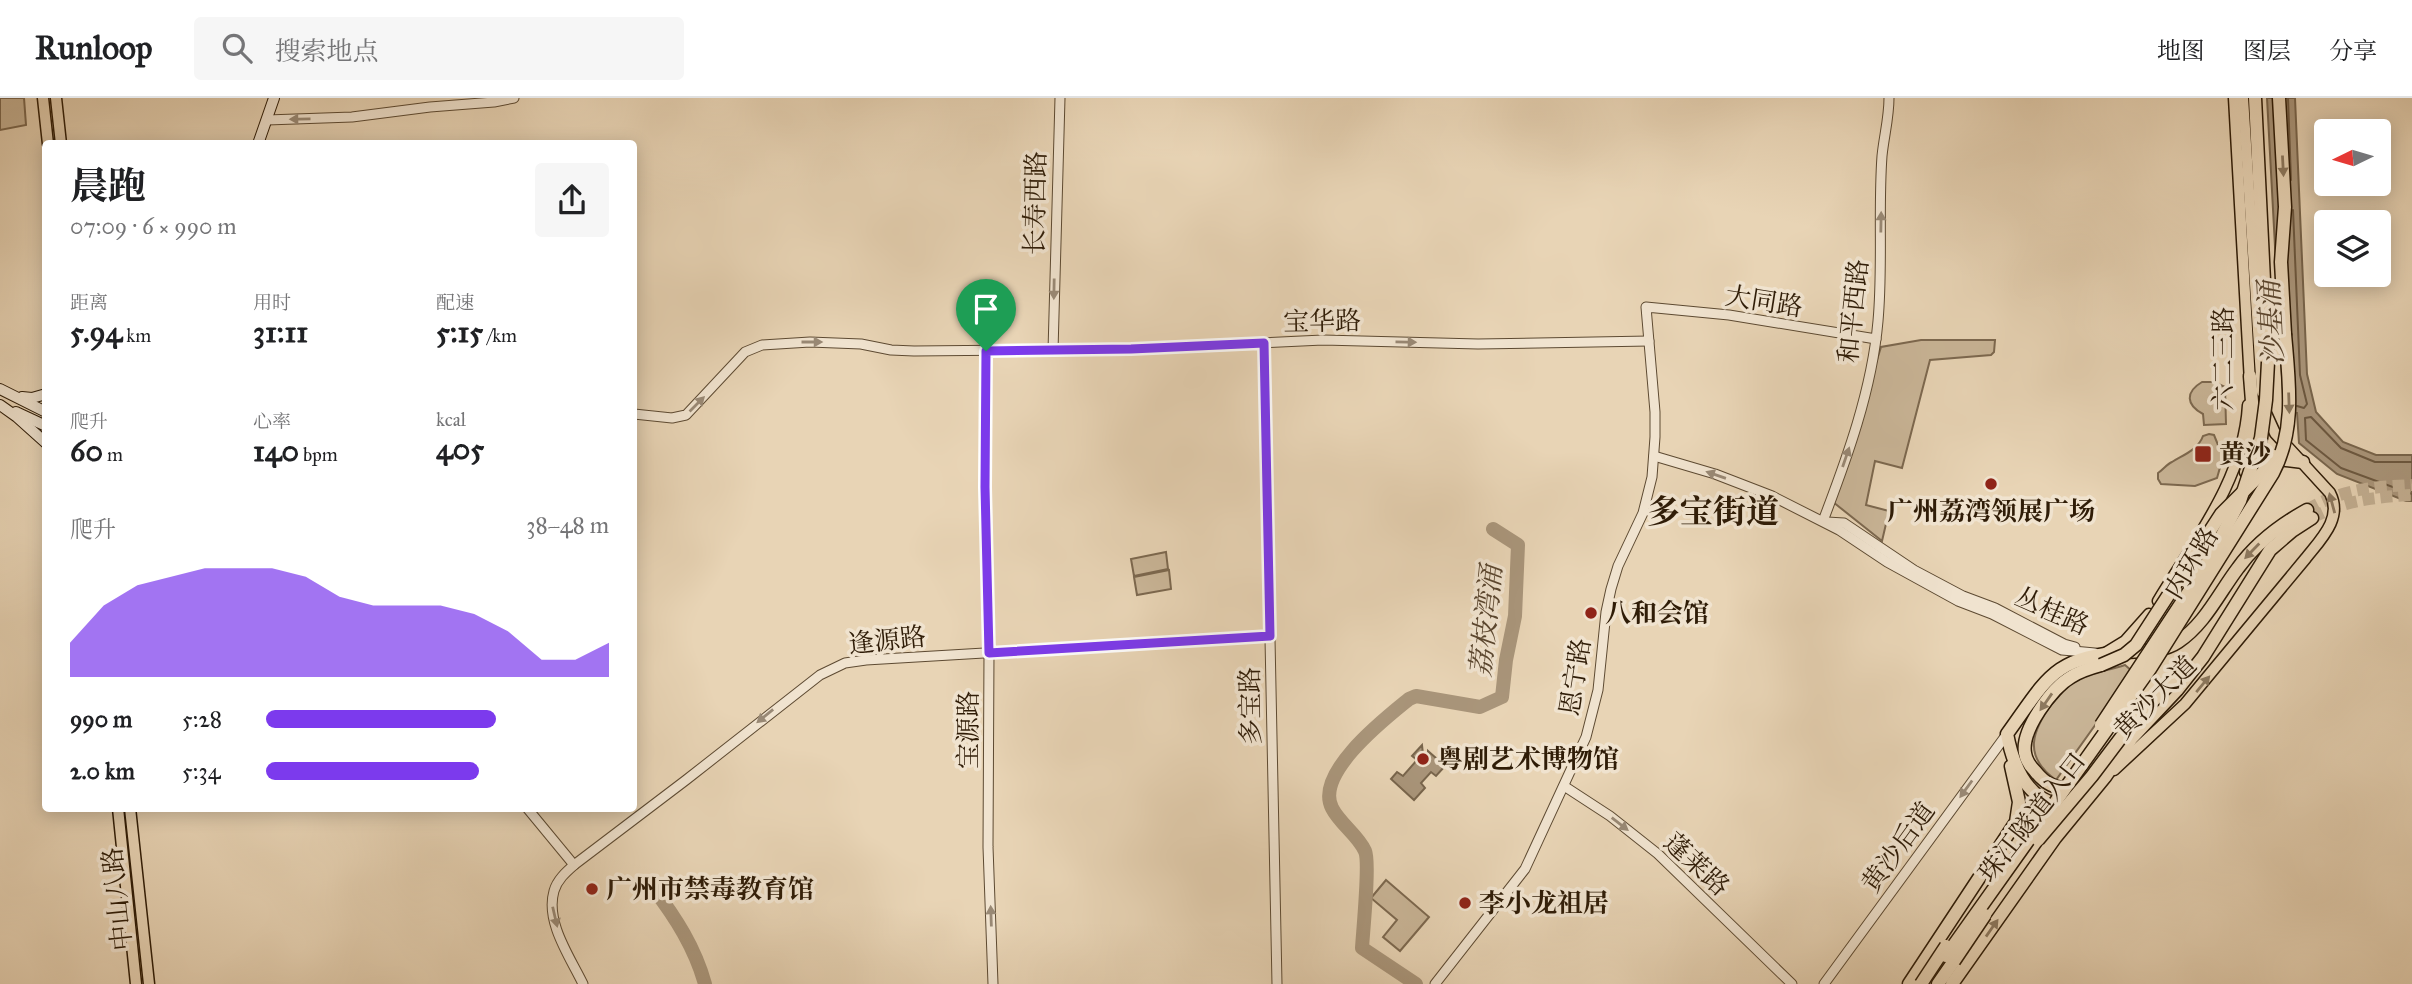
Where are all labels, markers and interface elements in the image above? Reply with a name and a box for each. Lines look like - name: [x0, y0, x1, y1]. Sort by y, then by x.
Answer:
- search box: [194, 17, 684, 80]
- text: Runloop: [35, 28, 152, 68]
- icon: search: [218, 29, 256, 67]
- text: 搜索地点: [274, 35, 378, 67]
- text: 地图: [2157, 36, 2205, 66]
- text: 图层: [2243, 36, 2291, 66]
- text: 分享: [2329, 36, 2377, 66]
- one-way arrow: [289, 114, 311, 125]
- north arrow: [2314, 119, 2390, 196]
- map controls: [2314, 119, 2391, 287]
- street label: 长寿西路: [1018, 151, 1052, 255]
- one-way arrow: [2277, 155, 2288, 177]
- text: 晨跑: [70, 163, 146, 209]
- button: share: [535, 163, 609, 237]
- button: layers: [2314, 210, 2391, 287]
- one-way arrow: [1875, 211, 1887, 233]
- text: 07:09 · 6 × 990 m: [70, 212, 237, 240]
- street label: 和平西路: [1832, 258, 1874, 364]
- water label: 沙基涌: [2251, 277, 2291, 366]
- one-way arrow: [1049, 278, 1060, 300]
- pin: [956, 279, 1016, 351]
- street label: 大同路: [1723, 279, 1805, 323]
- icon: arrive: [967, 290, 1005, 328]
- text: 距离: [70, 291, 108, 314]
- text: 用时: [253, 291, 291, 314]
- text: 配速: [436, 291, 474, 314]
- street label: 宝华路: [1283, 304, 1361, 338]
- street label: 六二三路: [2207, 307, 2239, 411]
- text: 5.94: [70, 314, 122, 350]
- text: 31:11: [253, 314, 308, 350]
- text: 5:15: [436, 314, 483, 350]
- text: km: [122, 324, 151, 347]
- text: /km: [483, 324, 517, 347]
- one-way arrow: [801, 336, 823, 348]
- one-way arrow: [1395, 336, 1417, 348]
- one-way arrow: [2283, 392, 2295, 414]
- one-way arrow: [688, 396, 705, 413]
- text: kcal: [436, 408, 466, 431]
- text: 爬升: [70, 410, 108, 433]
- text: 心率: [253, 410, 291, 433]
- text: 405: [436, 431, 484, 467]
- text: 60: [70, 433, 103, 469]
- text: 140: [253, 433, 299, 469]
- place label: 黄沙: [2219, 438, 2271, 470]
- text: m: [103, 443, 123, 466]
- text: bpm: [299, 443, 338, 466]
- marker: 黄沙: [2193, 444, 2213, 464]
- one-way arrow: [1841, 447, 1852, 468]
- one-way arrow: [1705, 469, 1726, 480]
- marker: 广州荔湾领展广场: [1983, 476, 1999, 492]
- one-way arrow: [2326, 491, 2337, 513]
- district label: 多宝街道: [1647, 492, 1779, 532]
- place label: 广州荔湾领展广场: [1887, 495, 2095, 527]
- text: 38–48 m: [526, 511, 609, 539]
- text: 爬升: [70, 515, 116, 543]
- street label: 内环路: [2157, 521, 2225, 605]
- one-way arrow: [2245, 542, 2261, 559]
- water label: 荔枝湾涌: [1463, 561, 1510, 679]
- street label: 丛桂路: [2010, 581, 2094, 641]
- place label: 八和会馆: [1605, 597, 1709, 629]
- marker: 八和会馆: [1583, 605, 1599, 621]
- street label: 逢源路: [847, 620, 927, 660]
- street label: 恩宁路: [1553, 636, 1597, 718]
- street label: 黄沙大道: [2107, 649, 2203, 745]
- street label: 多宝路: [1233, 667, 1267, 745]
- one-way arrow: [2195, 675, 2210, 693]
- street label: 宝源路: [952, 691, 984, 769]
- one-way arrow: [2039, 693, 2053, 711]
- text: 990 m: [70, 705, 132, 733]
- text: 5:28: [182, 705, 222, 733]
- one-way arrow: [757, 708, 774, 723]
- place label: 粤剧艺术博物馆: [1437, 743, 1619, 775]
- street label: 珠江隧道入口: [1971, 746, 2093, 888]
- marker: 粤剧艺术博物馆: [1415, 751, 1431, 767]
- text: 2.0 km: [70, 757, 135, 785]
- text: 5:34: [182, 757, 221, 785]
- one-way arrow: [1959, 780, 1973, 798]
- street label: 黄沙后道: [1854, 796, 1942, 898]
- one-way arrow: [1611, 817, 1629, 832]
- street label: 蓬莱路: [1658, 826, 1736, 902]
- street label: 中山八路: [96, 846, 138, 952]
- place label: 广州市禁毒教育馆: [606, 873, 814, 905]
- marker: 广州市禁毒教育馆: [584, 881, 600, 897]
- place label: 李小龙祖居: [1479, 887, 1609, 919]
- marker: 李小龙祖居: [1457, 895, 1473, 911]
- one-way arrow: [985, 905, 996, 927]
- one-way arrow: [549, 906, 560, 928]
- one-way arrow: [1985, 919, 1999, 937]

